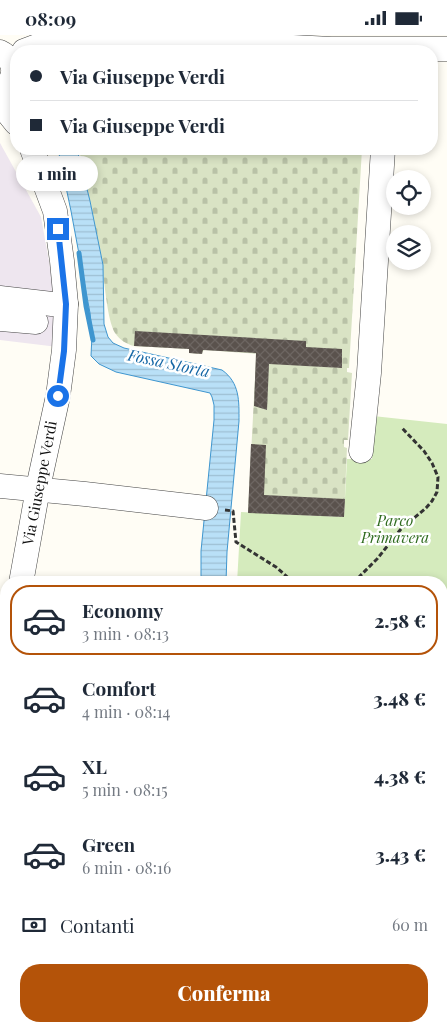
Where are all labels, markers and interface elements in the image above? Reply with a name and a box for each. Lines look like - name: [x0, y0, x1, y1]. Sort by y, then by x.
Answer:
- text: 08:09: [25, 5, 76, 31]
- text: Via Giuseppe Verdi: [60, 63, 225, 89]
- text: Via Giuseppe Verdi: [60, 112, 225, 138]
- callout: 1 min: [17, 156, 99, 191]
- text: 1 min: [37, 163, 77, 184]
- map controls: [386, 170, 431, 270]
- button: locate: [386, 170, 431, 215]
- route end: [47, 218, 69, 240]
- button: layers: [386, 225, 431, 270]
- water label: Fossa Storta: [125, 343, 212, 381]
- route start: [47, 385, 69, 407]
- street label: Via Giuseppe Verdi: [17, 418, 61, 548]
- park label: Parco Primavera: [360, 510, 429, 547]
- text: Economy: [82, 597, 163, 623]
- icon: car: [22, 598, 67, 643]
- text: 2.58 €: [374, 607, 426, 633]
- text: 3 min · 08:13: [82, 623, 169, 644]
- text: Comfort: [82, 675, 156, 701]
- icon: car: [22, 676, 67, 721]
- text: 3.48 €: [373, 685, 426, 711]
- text: 4 min · 08:14: [82, 701, 171, 722]
- text: XL: [82, 753, 107, 779]
- icon: car: [22, 754, 67, 799]
- text: 4.38 €: [374, 763, 426, 789]
- text: 5 min · 08:15: [82, 779, 168, 800]
- text: Green: [82, 831, 135, 857]
- icon: car: [22, 832, 67, 877]
- text: 3.43 €: [375, 841, 426, 867]
- text: 6 min · 08:16: [82, 857, 171, 878]
- icon: cash: [20, 911, 48, 939]
- text: Contanti: [60, 912, 135, 938]
- text: 60 m: [392, 914, 428, 935]
- button: Conferma: [20, 964, 428, 1022]

